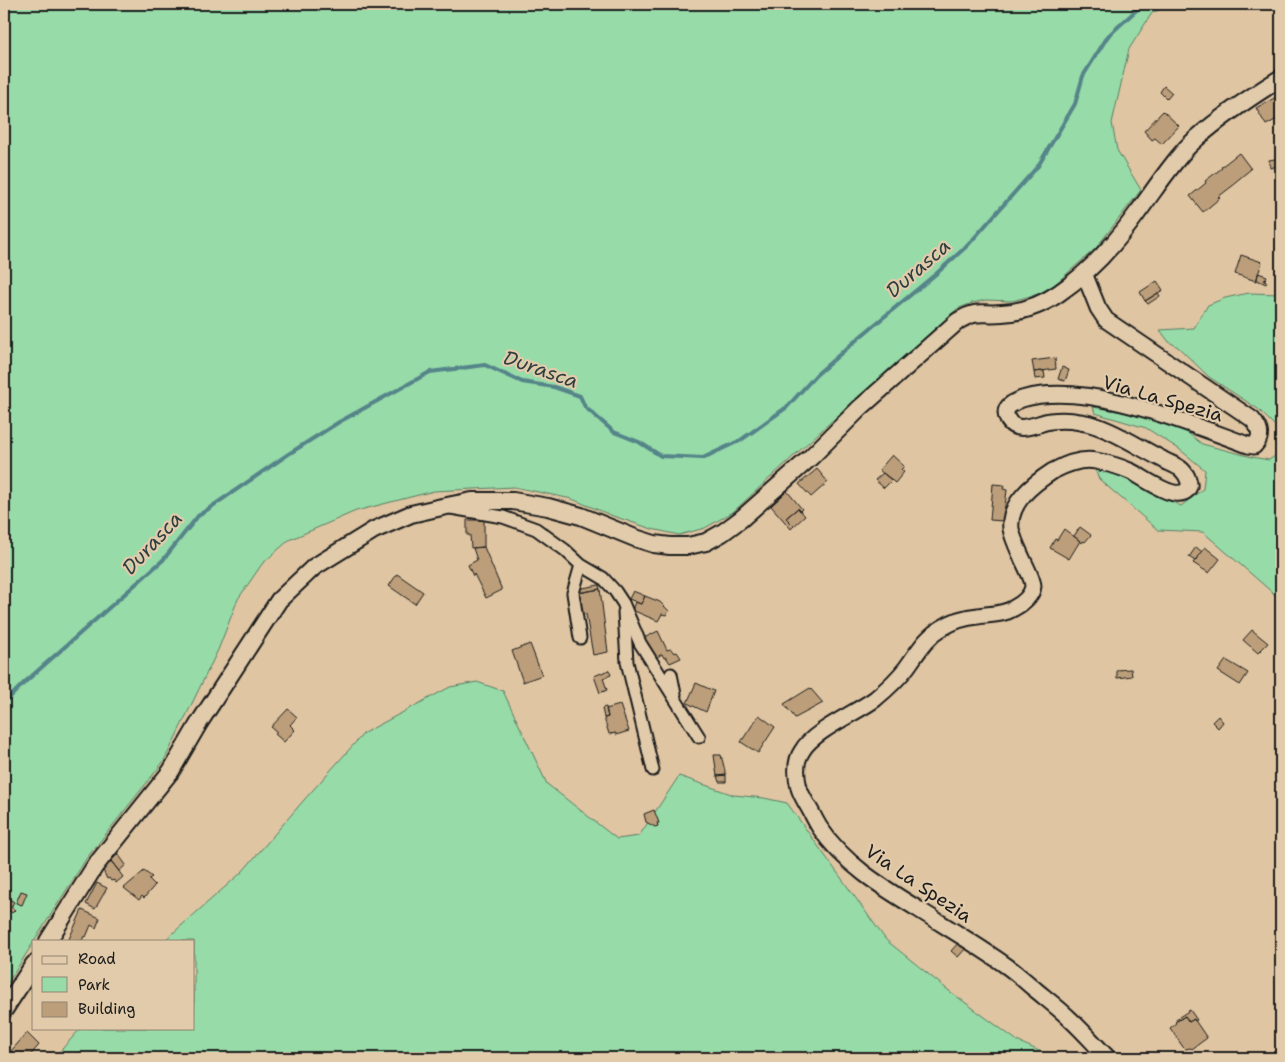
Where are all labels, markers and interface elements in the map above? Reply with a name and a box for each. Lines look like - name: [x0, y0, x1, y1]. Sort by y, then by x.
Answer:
- water label: Durasca: [880, 233, 956, 303]
- water label: Durasca: [500, 344, 582, 394]
- street label: Via La Spezia: [1100, 369, 1226, 428]
- water label: Durasca: [116, 506, 188, 580]
- street label: Via La Spezia: [860, 838, 977, 928]
- legend: [32, 940, 195, 1030]
- text: Road: [78, 949, 116, 969]
- text: Park: [78, 975, 110, 995]
- text: Building: [78, 999, 135, 1019]

